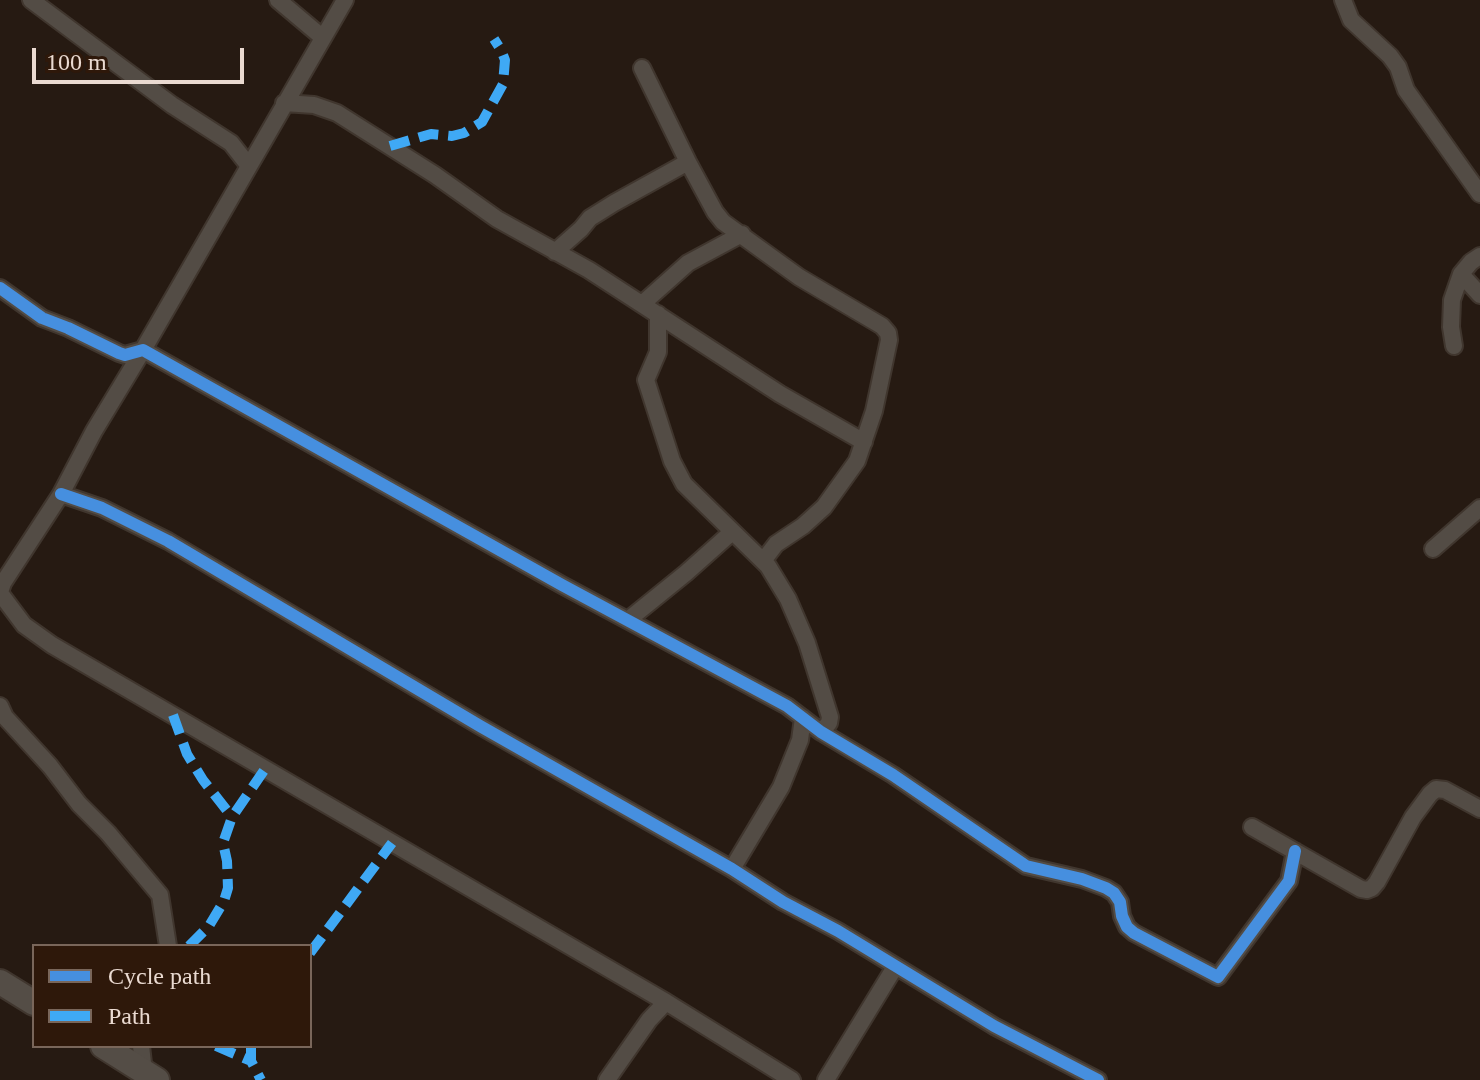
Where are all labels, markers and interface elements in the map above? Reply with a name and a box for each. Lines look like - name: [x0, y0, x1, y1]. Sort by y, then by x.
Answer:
- scale bar: [36, 32, 248, 82]
- text: 100 m: [46, 49, 107, 75]
- legend: [32, 944, 312, 1048]
- text: Cycle path: [108, 963, 211, 989]
- text: Path: [108, 1003, 151, 1029]

